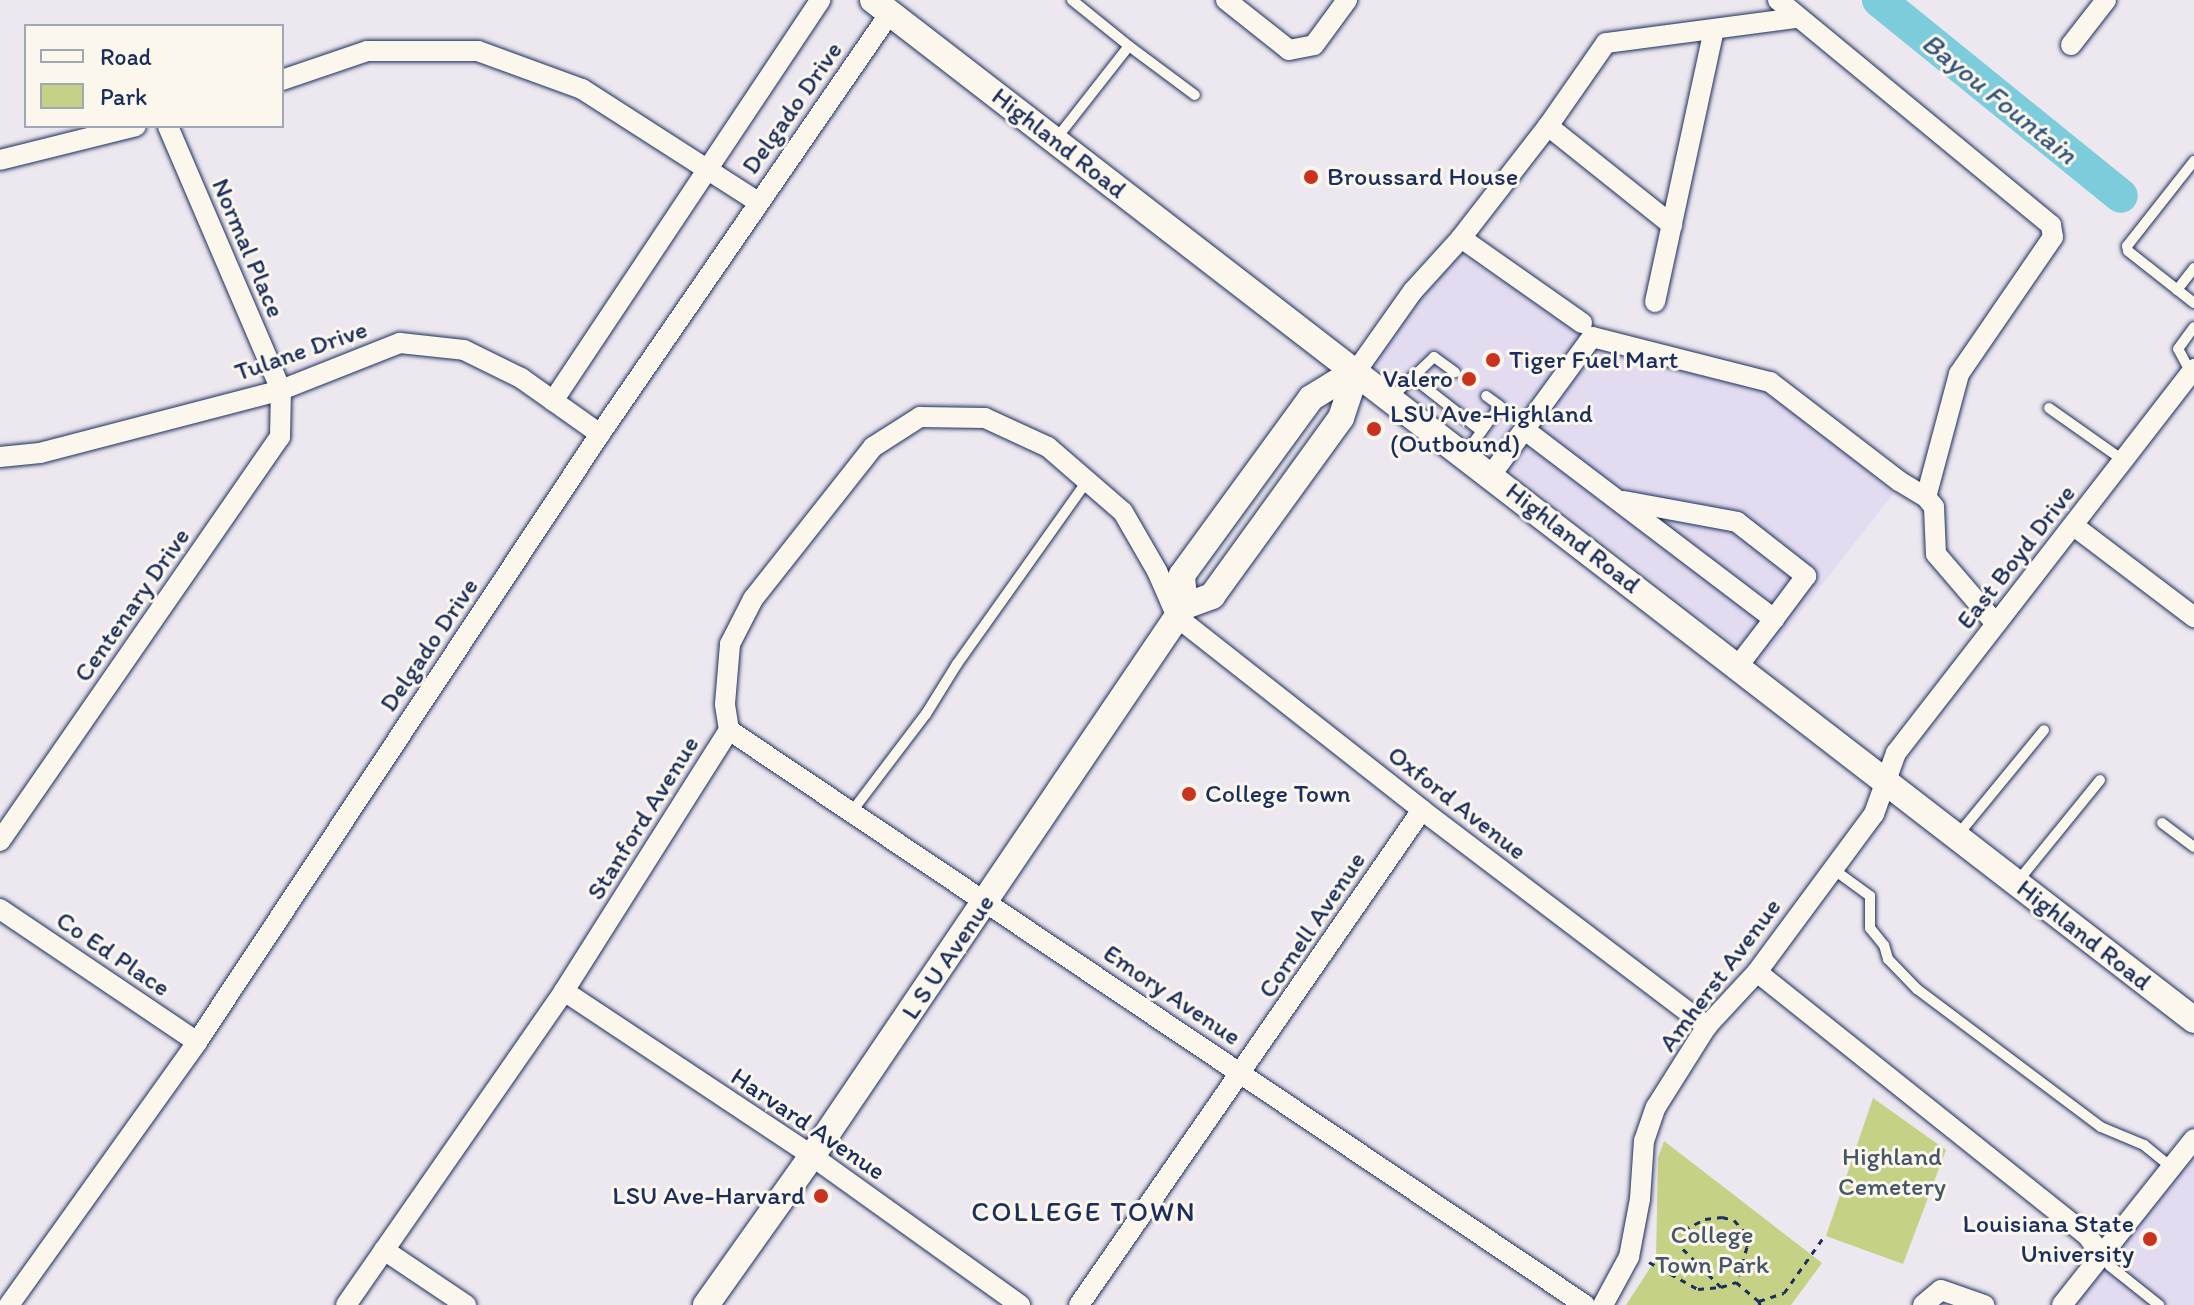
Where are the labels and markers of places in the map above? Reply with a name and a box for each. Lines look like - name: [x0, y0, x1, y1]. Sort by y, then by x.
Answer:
- place label: Broussard House: [1327, 161, 1518, 193]
- marker: Broussard House: [1302, 168, 1320, 186]
- place label: Tiger Fuel Mart: [1509, 344, 1679, 376]
- marker: Tiger Fuel Mart: [1484, 351, 1502, 369]
- place label: Valero: [1382, 363, 1453, 395]
- marker: Valero: [1460, 370, 1478, 388]
- place label: LSU Ave-Highland (Outbound): [1390, 398, 1593, 460]
- marker: LSU Ave-Highland (Outbound): [1365, 420, 1383, 438]
- place label: College Town: [1205, 778, 1351, 810]
- marker: College Town: [1180, 785, 1198, 803]
- place label: LSU Ave-Harvard: [613, 1180, 805, 1212]
- marker: LSU Ave-Harvard: [812, 1187, 830, 1205]
- place label: Louisiana State University: [1963, 1208, 2134, 1270]
- marker: Louisiana State University: [2141, 1230, 2159, 1248]

